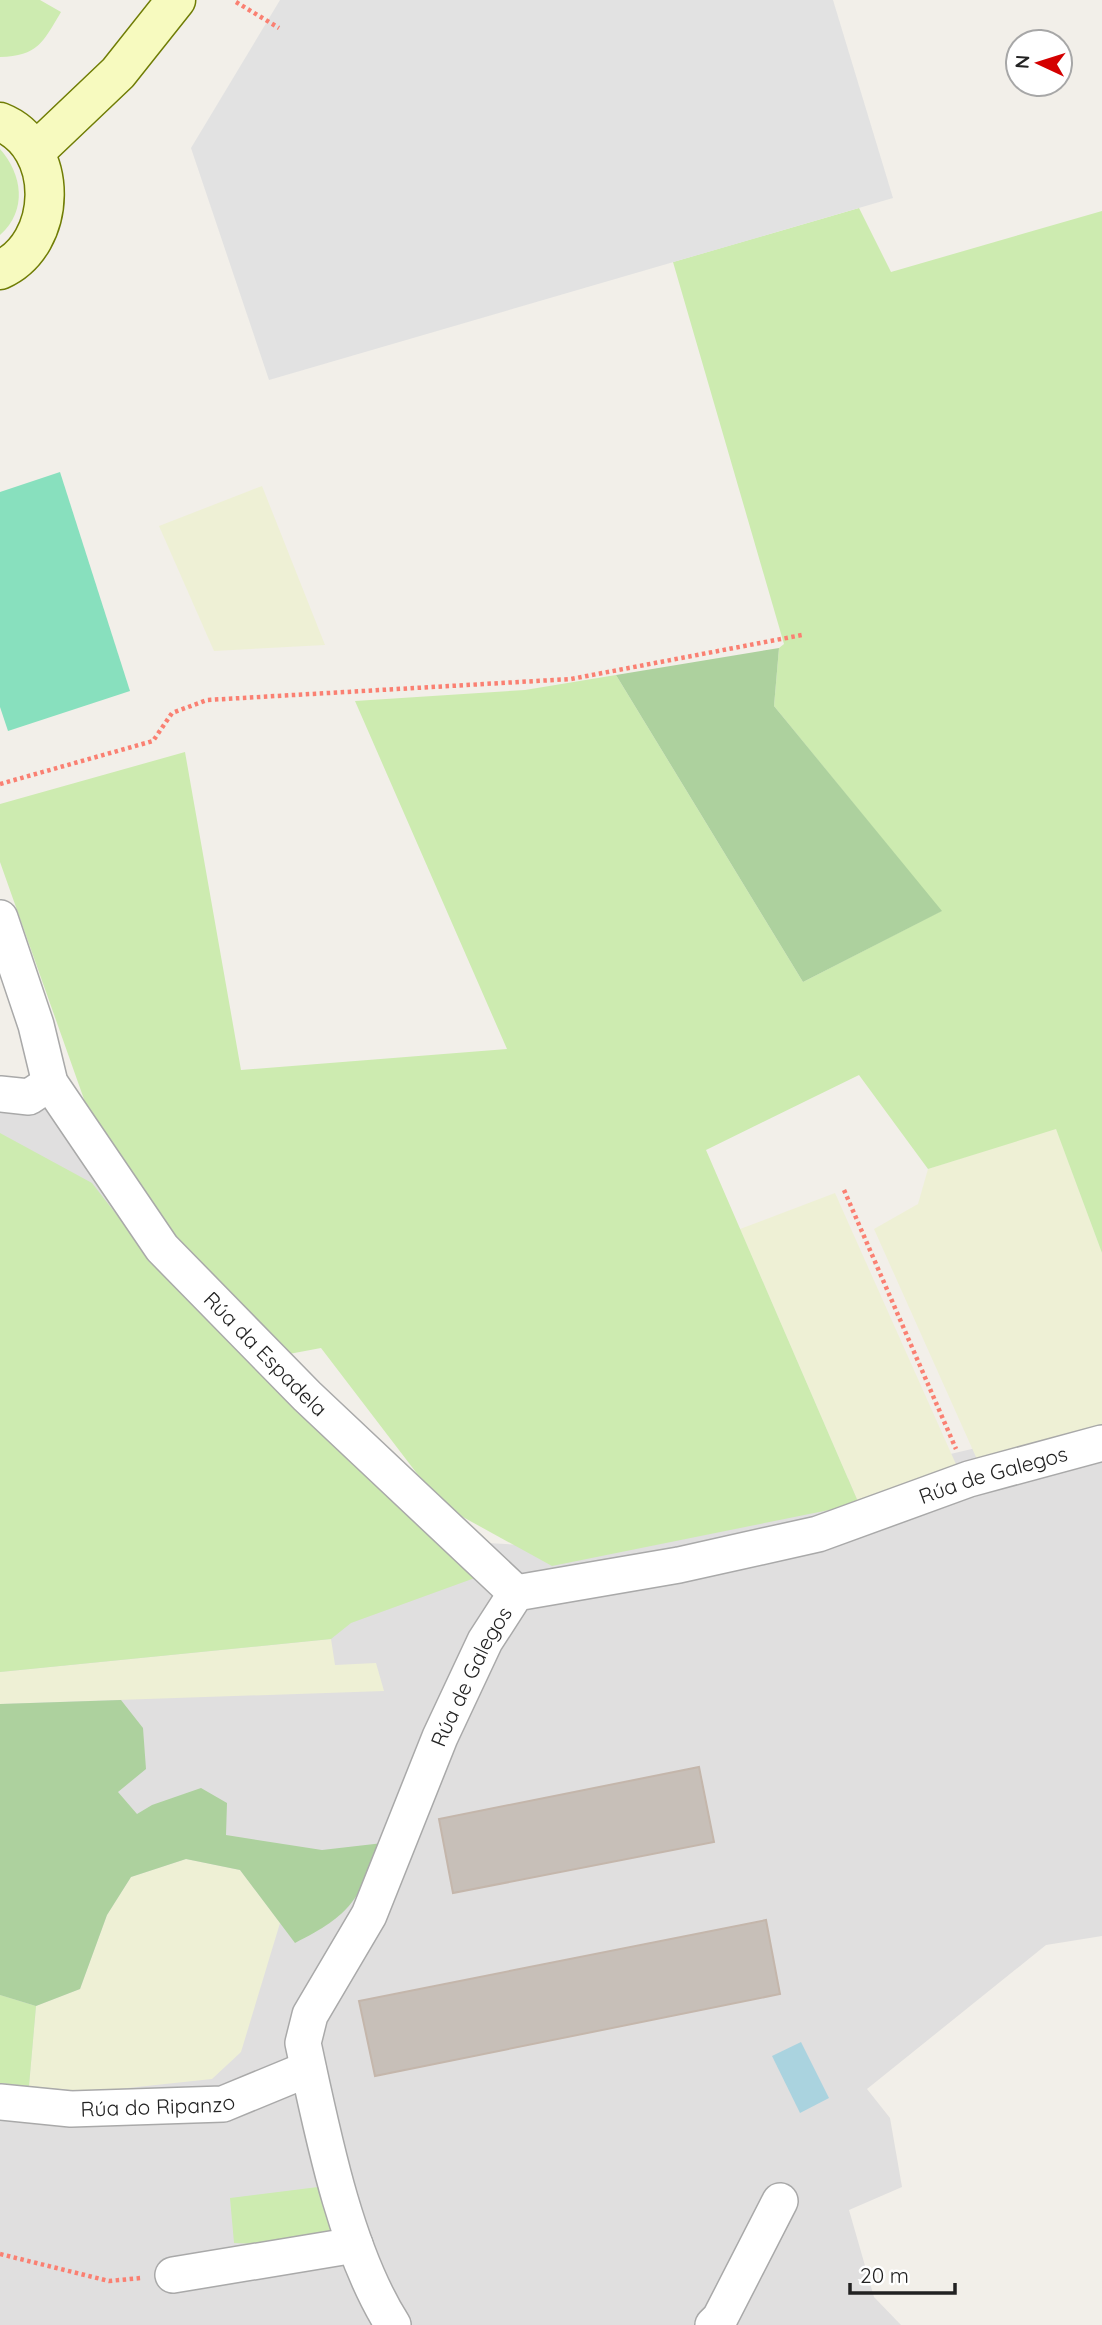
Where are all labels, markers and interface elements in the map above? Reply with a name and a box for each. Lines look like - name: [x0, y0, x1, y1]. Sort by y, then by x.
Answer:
- north arrow: [1004, 28, 1074, 98]
- text: N: [1010, 54, 1034, 70]
- street label: Rúa da Espadela: [199, 1286, 333, 1421]
- street label: Rúa de Galegos: [915, 1440, 1070, 1509]
- street label: Rúa de Galegos: [425, 1601, 517, 1750]
- street label: Rúa do Ripanzo: [80, 2088, 239, 2122]
- scale bar: [850, 2252, 955, 2296]
- text: 20 m: [860, 2262, 909, 2288]

